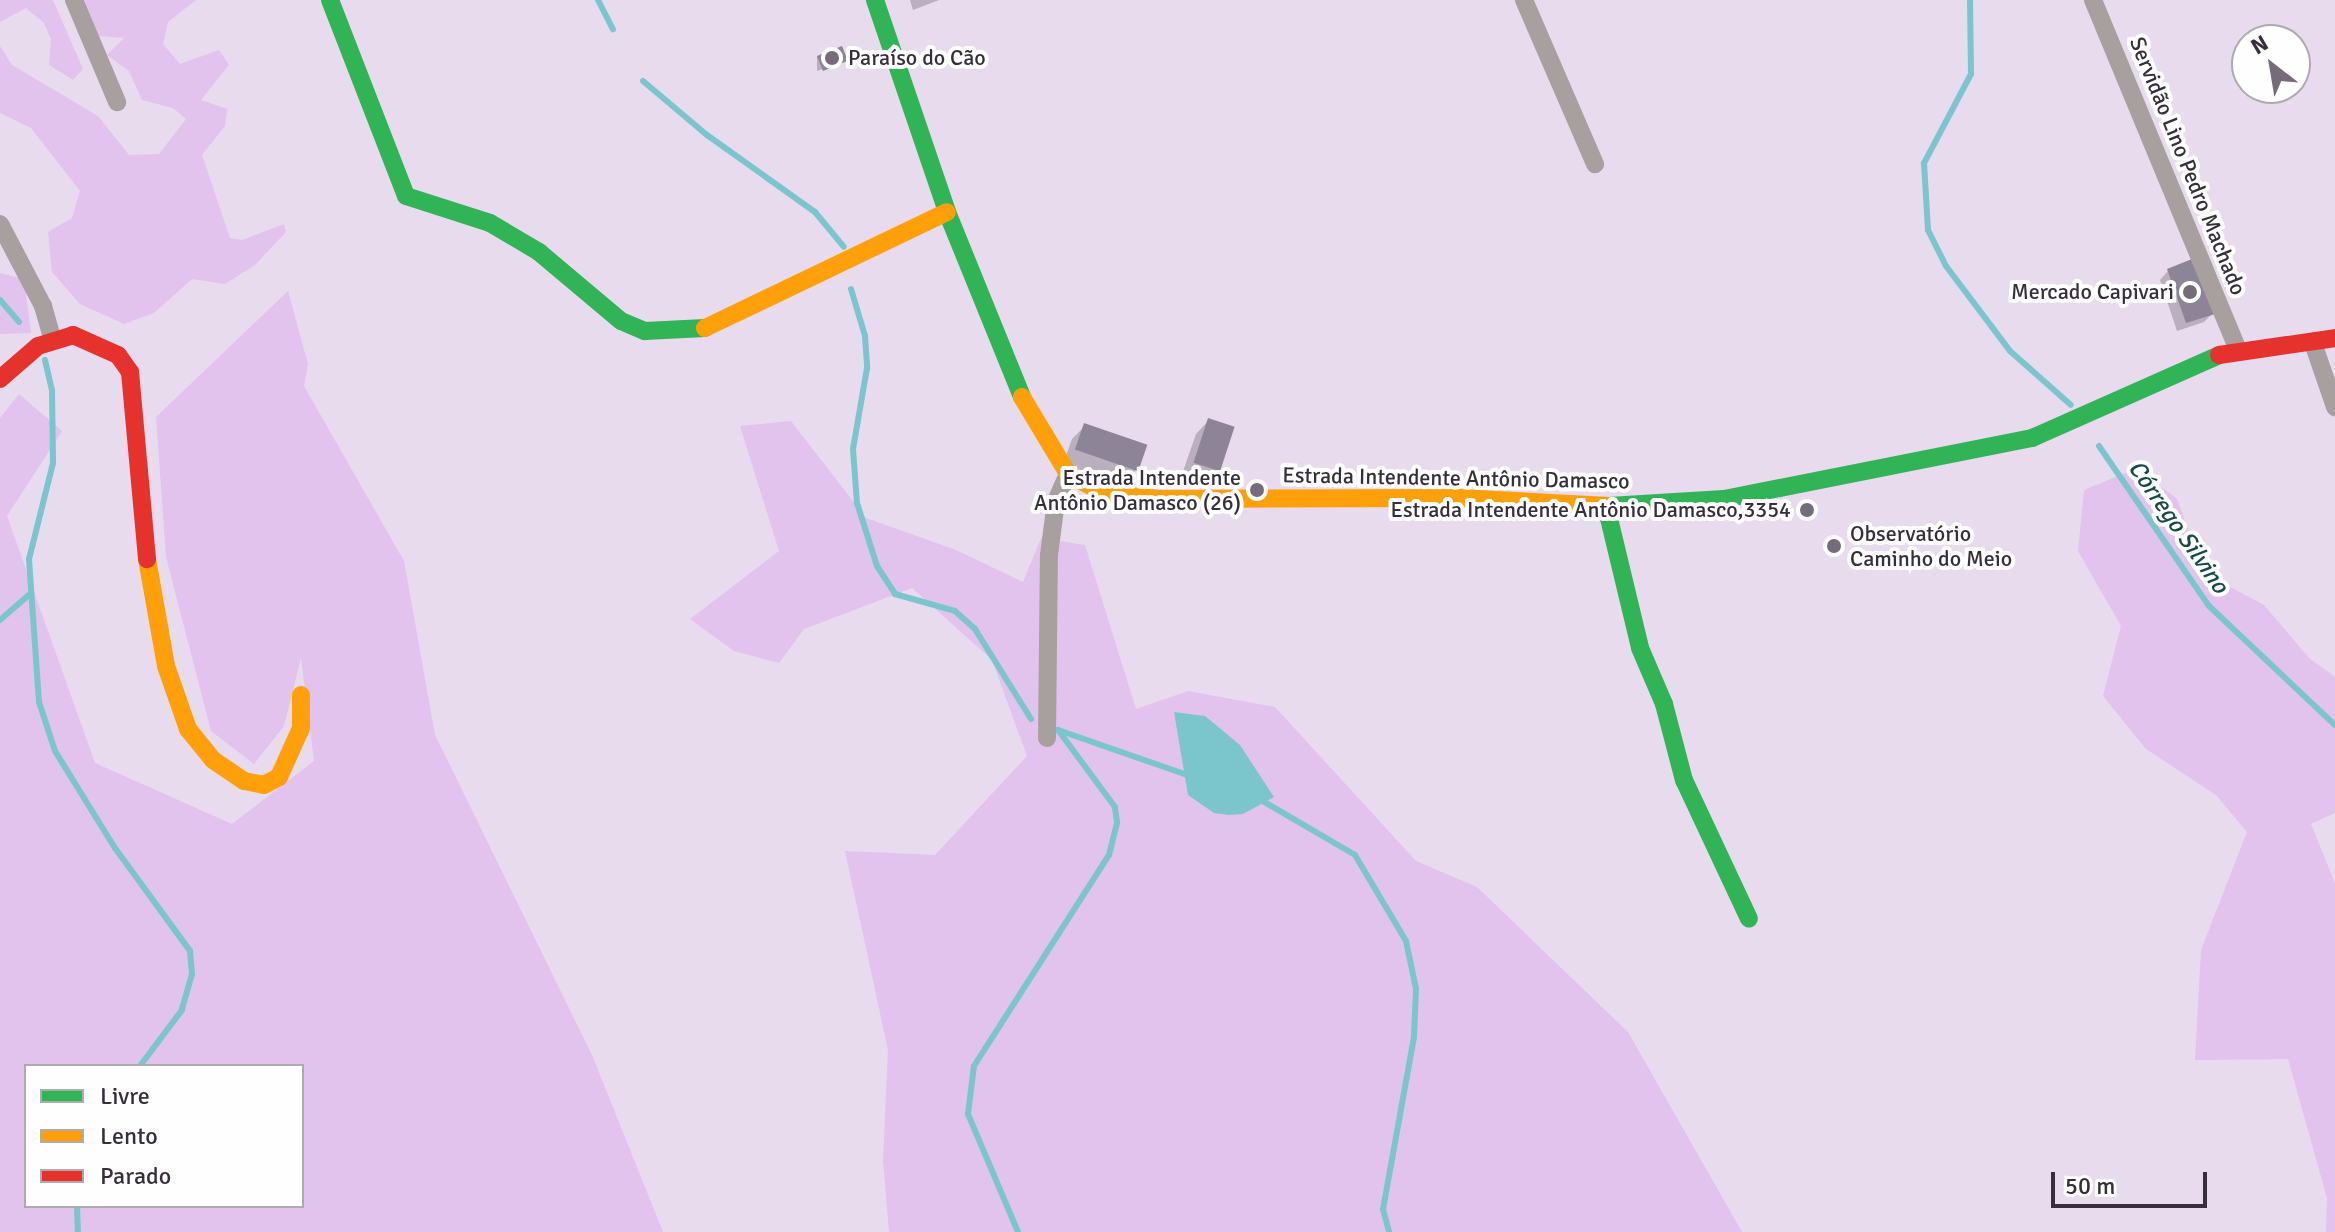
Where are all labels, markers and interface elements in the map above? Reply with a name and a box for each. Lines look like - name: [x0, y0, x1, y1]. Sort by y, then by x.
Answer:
- north arrow: [2231, 24, 2311, 104]
- text: N: [2246, 29, 2273, 60]
- street label: Servidão Lino Pedro Machado: [2124, 33, 2252, 299]
- place label: Paraíso do Cão: [848, 45, 986, 71]
- marker: Paraíso do Cão: [823, 49, 841, 67]
- place label: Mercado Capivari: [2011, 279, 2174, 305]
- marker: Mercado Capivari: [2181, 283, 2199, 301]
- water label: Córrego Silvino: [2122, 455, 2234, 599]
- street label: Estrada Intendente Antônio Damasco: [1282, 462, 1630, 494]
- place label: Estrada Intendente Antônio Damasco (26): [1034, 464, 1241, 516]
- marker: Estrada Intendente Antônio Damasco (26): [1248, 481, 1266, 499]
- place label: Estrada Intendente Antônio Damasco,3354: [1391, 497, 1791, 523]
- marker: Estrada Intendente Antônio Damasco,3354: [1798, 501, 1816, 519]
- place label: Observatório Caminho do Meio: [1850, 520, 2012, 572]
- marker: Observatório Caminho do Meio: [1825, 537, 1843, 555]
- legend: [24, 1064, 304, 1208]
- text: Livre: [100, 1081, 150, 1111]
- text: Lento: [100, 1121, 158, 1151]
- scale bar: [2055, 1156, 2211, 1206]
- text: Parado: [100, 1161, 171, 1191]
- text: 50 m: [2065, 1171, 2115, 1201]

